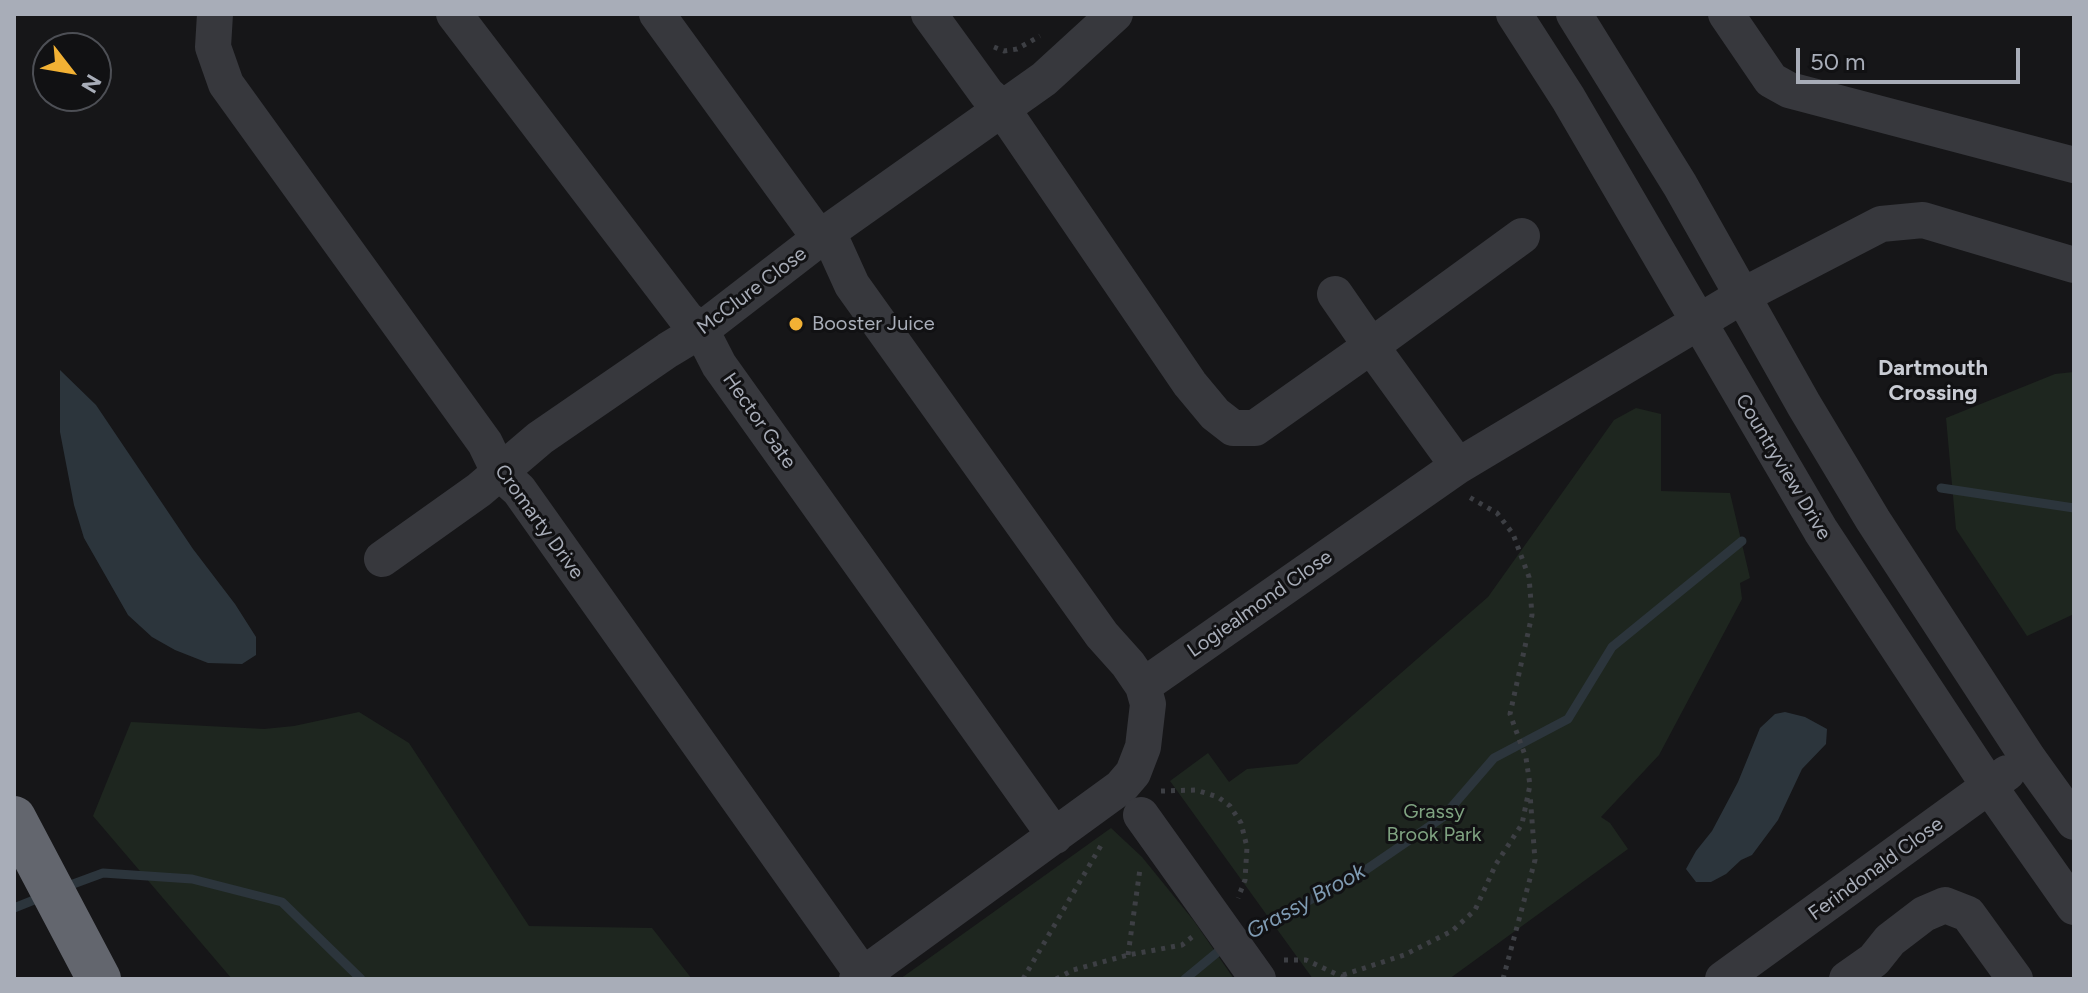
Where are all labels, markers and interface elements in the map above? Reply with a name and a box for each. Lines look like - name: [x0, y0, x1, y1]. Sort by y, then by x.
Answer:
- north arrow: [32, 32, 112, 112]
- scale bar: [1800, 32, 2024, 82]
- text: 50 m: [1810, 47, 1866, 76]
- text: N: [75, 69, 107, 98]
- street label: McClure Close: [692, 242, 812, 340]
- place label: Booster Juice: [812, 312, 935, 336]
- marker: Booster Juice: [787, 315, 805, 333]
- district label: Dartmouth Crossing: [1878, 356, 1988, 408]
- street label: Hector Gate: [717, 368, 801, 474]
- street label: Countryview Drive: [1730, 390, 1836, 544]
- street label: Cromarty Drive: [489, 460, 589, 584]
- street label: Logiealmond Close: [1183, 545, 1337, 663]
- park label: Grassy Brook Park: [1387, 800, 1481, 847]
- street label: Ferindonald Close: [1804, 812, 1948, 926]
- water label: Grassy Brook: [1242, 858, 1370, 946]

